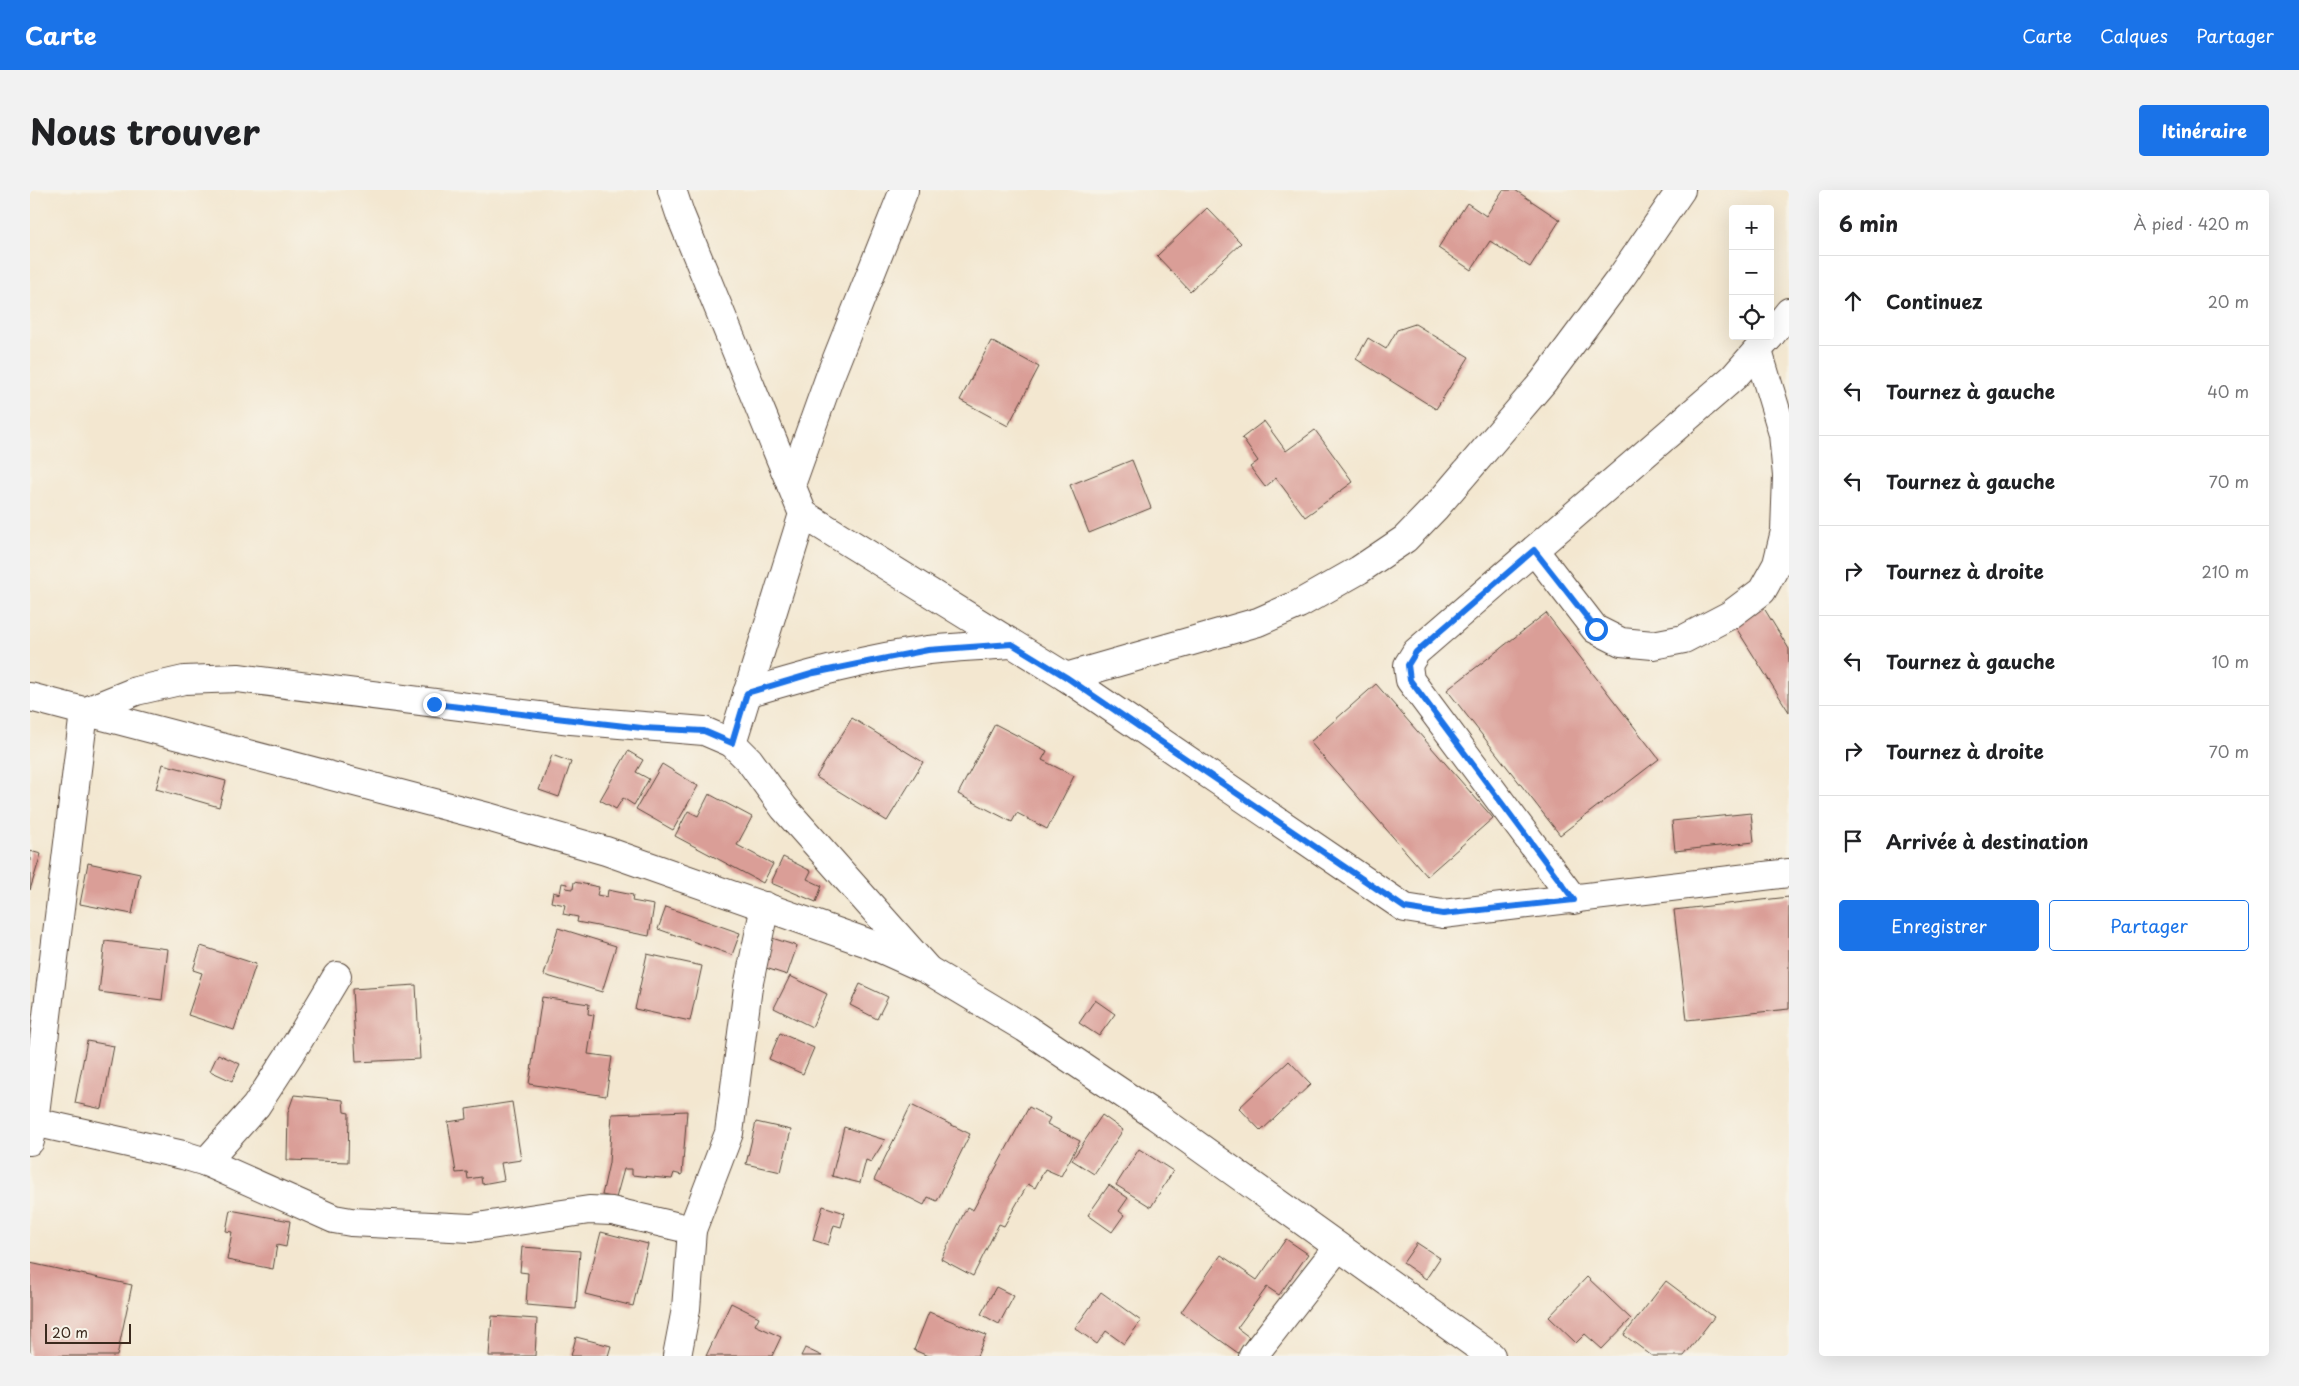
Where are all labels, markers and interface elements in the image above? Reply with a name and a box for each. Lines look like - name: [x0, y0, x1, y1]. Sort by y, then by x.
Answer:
- text: Carte: [25, 17, 97, 53]
- text: Carte: [2022, 22, 2072, 49]
- text: Calques: [2100, 22, 2168, 49]
- text: Partager: [2196, 22, 2274, 49]
- text: Nous trouver: [30, 104, 260, 157]
- button: Itinéraire: [2139, 105, 2269, 156]
- map controls: [1729, 205, 1774, 340]
- button: +: [1729, 205, 1774, 250]
- text: 6 min: [1839, 207, 1898, 239]
- text: À pied · 420 m: [2133, 211, 2249, 235]
- button: −: [1729, 250, 1774, 295]
- icon: ahead: [1839, 287, 1867, 315]
- text: Continuez: [1886, 287, 1983, 315]
- text: 20 m: [2208, 289, 2249, 313]
- button: locate: [1729, 295, 1774, 340]
- icon: left: [1839, 377, 1867, 405]
- text: Tournez à gauche: [1886, 377, 2055, 405]
- text: 40 m: [2207, 379, 2249, 403]
- icon: left: [1839, 467, 1867, 495]
- text: Tournez à gauche: [1886, 467, 2055, 495]
- text: 70 m: [2209, 469, 2249, 493]
- icon: right: [1839, 557, 1867, 585]
- text: Tournez à droite: [1886, 557, 2044, 585]
- text: 210 m: [2201, 559, 2249, 583]
- route start: [1585, 618, 1608, 641]
- icon: left: [1839, 647, 1867, 675]
- text: Tournez à gauche: [1886, 647, 2055, 675]
- text: 10 m: [2212, 649, 2249, 673]
- route end: [423, 693, 446, 716]
- icon: right: [1839, 737, 1867, 765]
- text: Tournez à droite: [1886, 737, 2044, 765]
- text: 70 m: [2209, 739, 2249, 763]
- icon: arrive: [1839, 827, 1867, 855]
- text: Arrivée à destination: [1886, 827, 2089, 855]
- button: Enregistrer: [1839, 900, 2039, 951]
- button: Partager: [2049, 900, 2249, 951]
- scale bar: [45, 1321, 131, 1344]
- text: 20 m: [52, 1322, 88, 1343]

